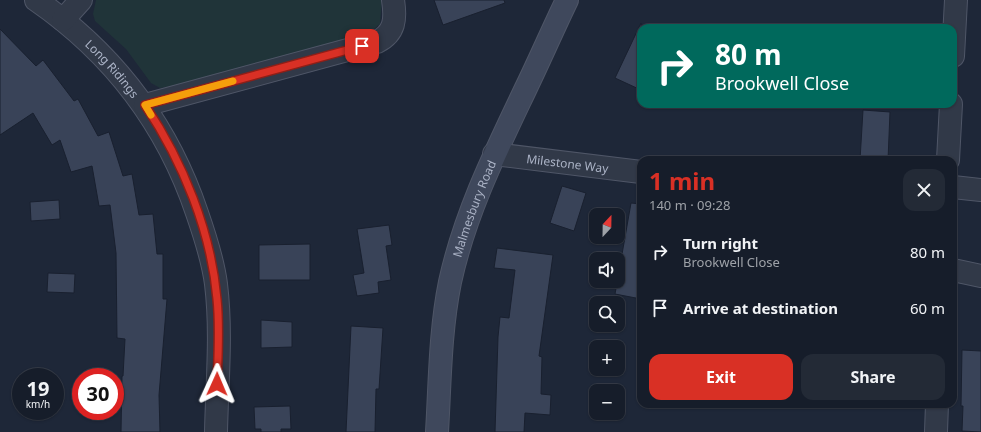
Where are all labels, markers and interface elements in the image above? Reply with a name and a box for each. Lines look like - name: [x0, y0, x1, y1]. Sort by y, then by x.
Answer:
- pin: [345, 29, 379, 63]
- street label: Long Ridings: [82, 35, 143, 101]
- icon: arrive: [351, 35, 373, 57]
- text: 80 m: [715, 35, 782, 73]
- icon: right: [649, 40, 701, 92]
- text: Brookwell Close: [715, 71, 849, 95]
- street label: Milestone Way: [526, 150, 610, 177]
- street label: Malmesbury Road: [448, 157, 500, 259]
- text: 1 min: [649, 164, 715, 197]
- button: close: [903, 169, 945, 211]
- text: 140 m · 09:28: [649, 196, 730, 214]
- north arrow: [589, 208, 625, 244]
- map controls: [589, 208, 625, 420]
- text: Turn right: [683, 233, 758, 253]
- icon: right: [649, 241, 671, 263]
- text: 80 m: [910, 242, 945, 262]
- button: sound: [589, 252, 625, 288]
- text: Brookwell Close: [683, 253, 780, 271]
- button: search: [589, 296, 625, 332]
- icon: arrive: [649, 297, 671, 319]
- text: Arrive at destination: [683, 298, 838, 318]
- text: 60 m: [910, 298, 945, 318]
- button: +: [589, 340, 625, 376]
- button: Exit: [649, 354, 793, 400]
- button: Share: [801, 354, 945, 400]
- position arrow: [196, 363, 238, 405]
- speed limit sign: 30: [72, 368, 124, 420]
- text: 19: [27, 375, 49, 402]
- button: −: [589, 384, 625, 420]
- text: km/h: [26, 397, 50, 411]

